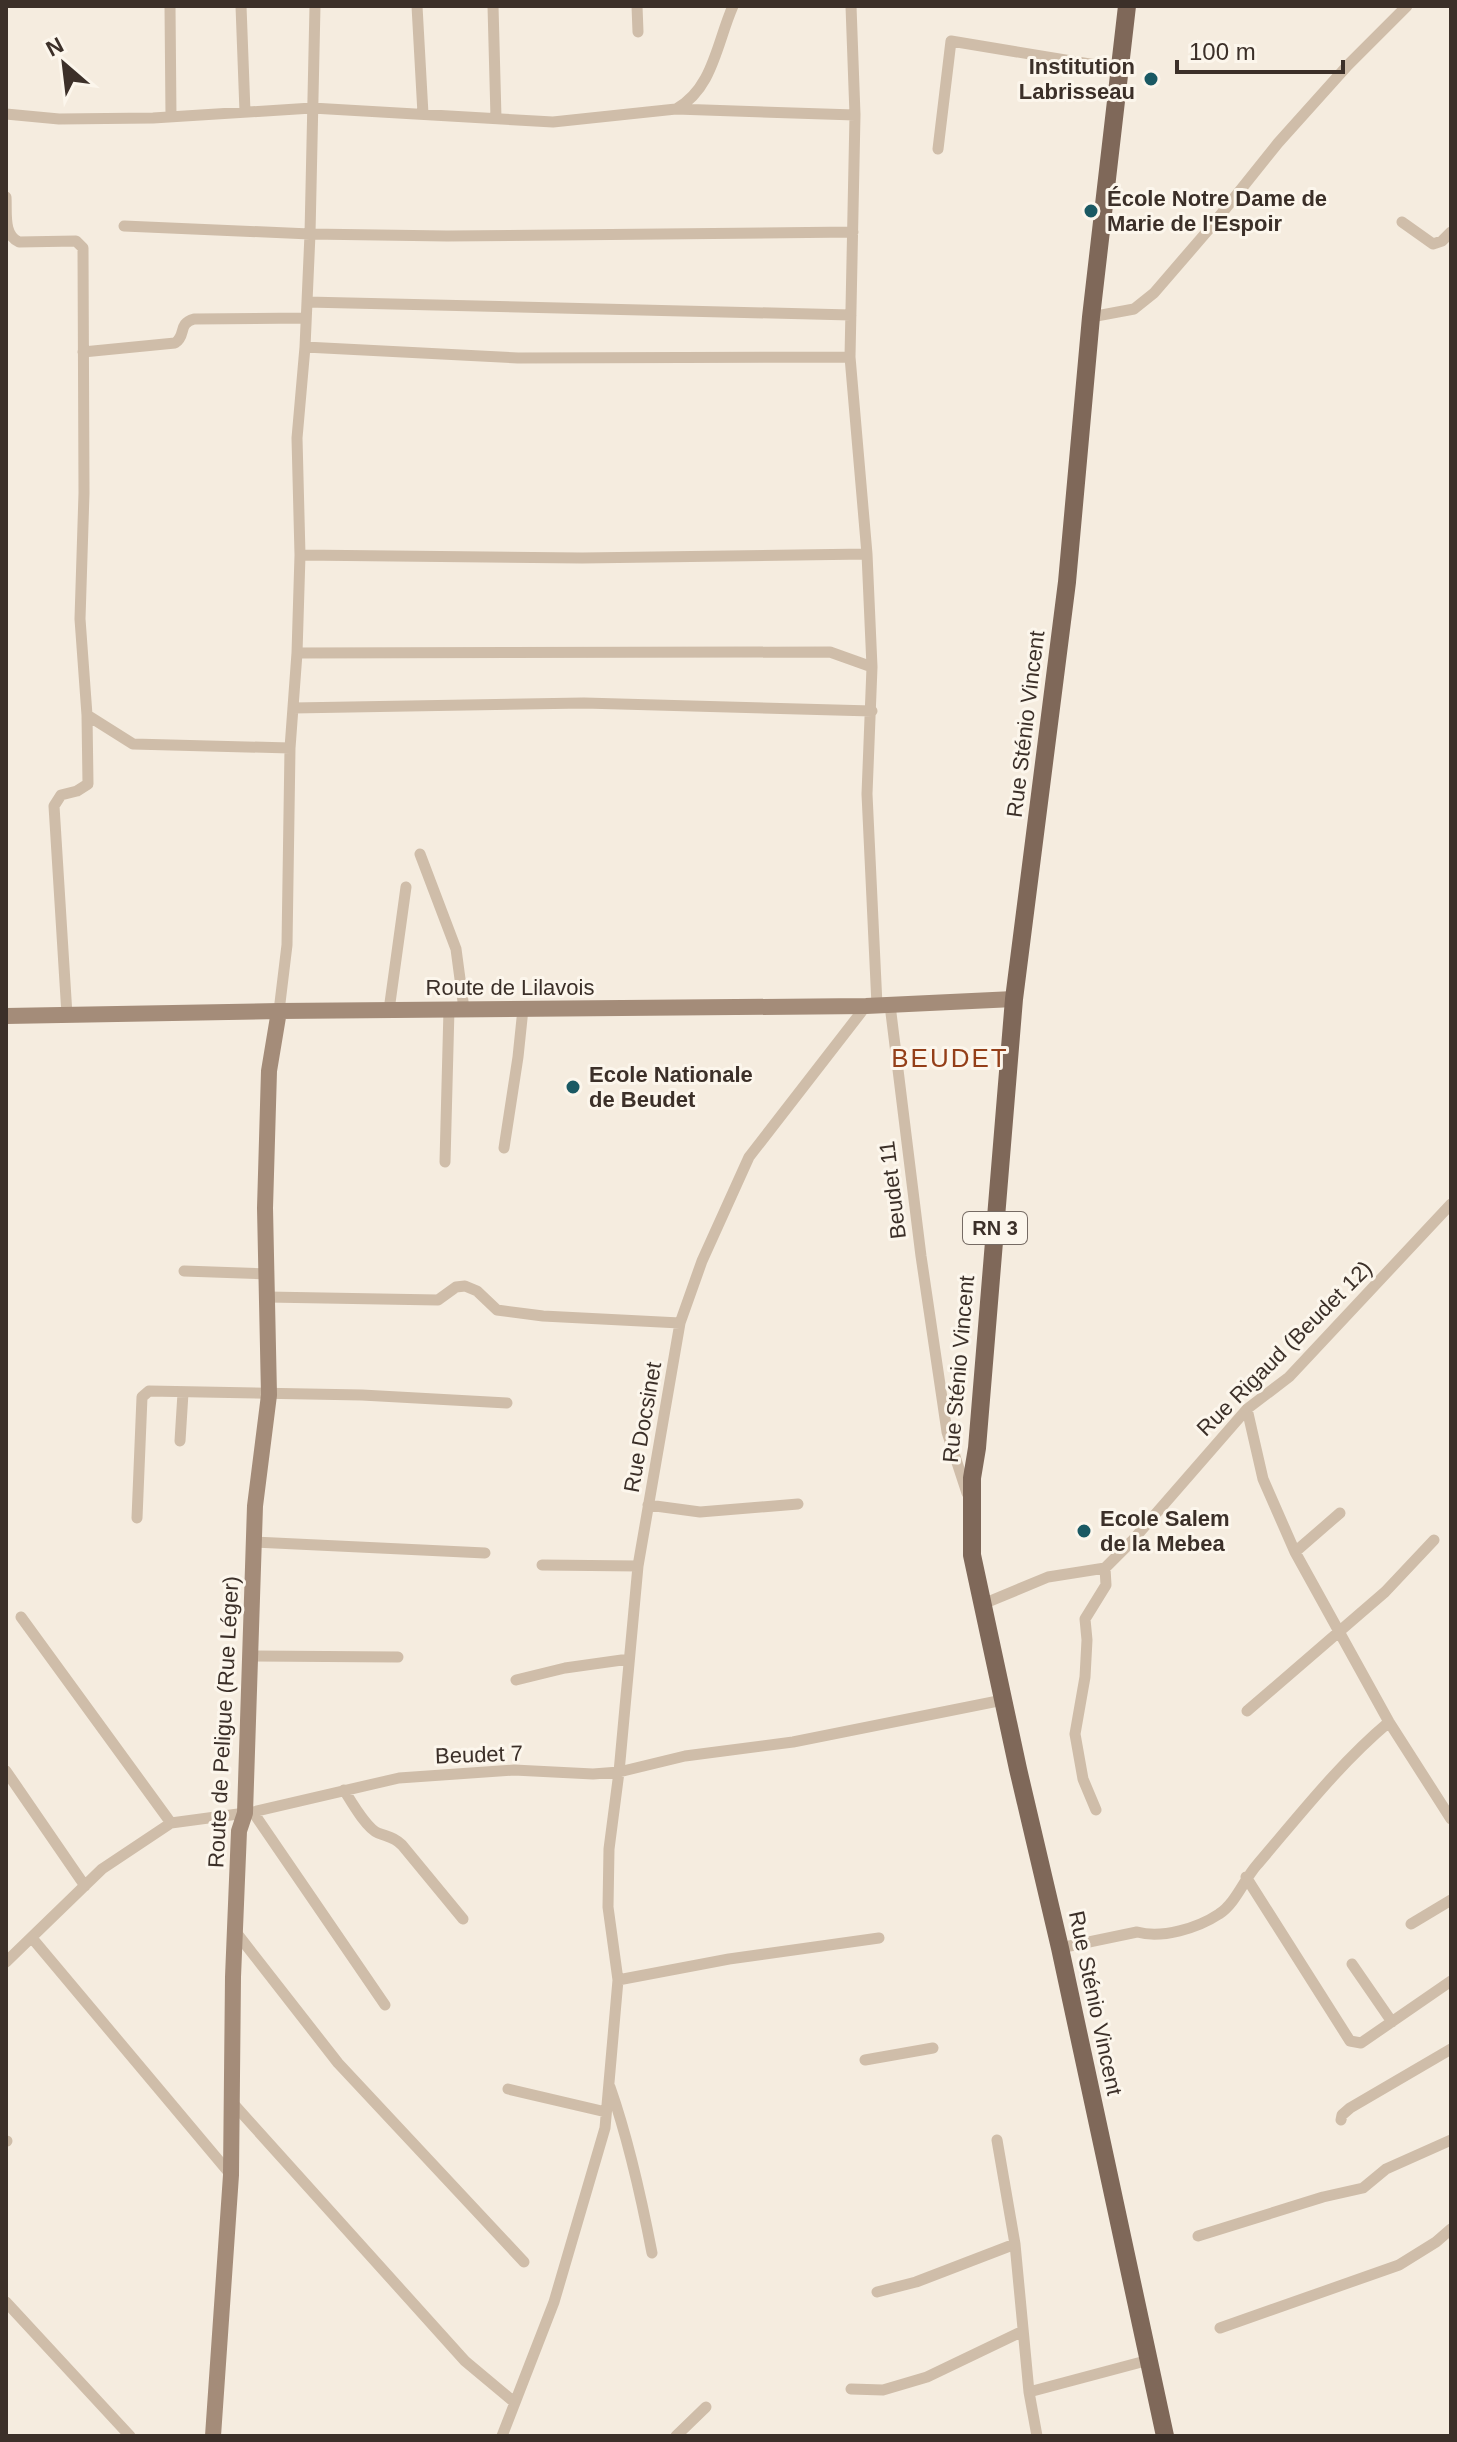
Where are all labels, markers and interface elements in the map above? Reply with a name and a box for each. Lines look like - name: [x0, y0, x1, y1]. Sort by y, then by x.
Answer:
- north arrow: [24, 24, 104, 104]
- scale bar: [1177, 24, 1343, 74]
- text: N: [42, 32, 68, 62]
- text: 100 m: [1189, 38, 1256, 65]
- place label: Institution Labrisseau: [1019, 54, 1135, 104]
- marker: Institution Labrisseau: [1142, 70, 1160, 88]
- place label: École Notre Dame de Marie de l'Espoir: [1107, 186, 1327, 236]
- marker: École Notre Dame de Marie de l'Espoir: [1082, 202, 1100, 220]
- street label: Rue Sténio Vincent: [1002, 629, 1049, 819]
- street label: Route de Lilavois: [426, 975, 594, 1000]
- district label: BEUDET: [891, 1043, 1009, 1073]
- place label: Ecole Nationale de Beudet: [589, 1062, 753, 1112]
- marker: Ecole Nationale de Beudet: [564, 1078, 582, 1096]
- street label: Beudet 11: [874, 1139, 911, 1240]
- road number: RN 3: [963, 1212, 1027, 1244]
- street label: Rue Rigaud (Beudet 12): [1192, 1256, 1377, 1441]
- street label: Rue Sténio Vincent: [938, 1274, 979, 1464]
- street label: Rue Docsinet: [619, 1360, 666, 1494]
- place label: Ecole Salem de la Mebea: [1100, 1506, 1230, 1556]
- marker: Ecole Salem de la Mebea: [1075, 1522, 1093, 1540]
- street label: Route de Peligue (Rue Léger): [203, 1575, 244, 1869]
- street label: Beudet 7: [435, 1740, 523, 1769]
- street label: Rue Sténio Vincent: [1064, 1909, 1127, 2098]

